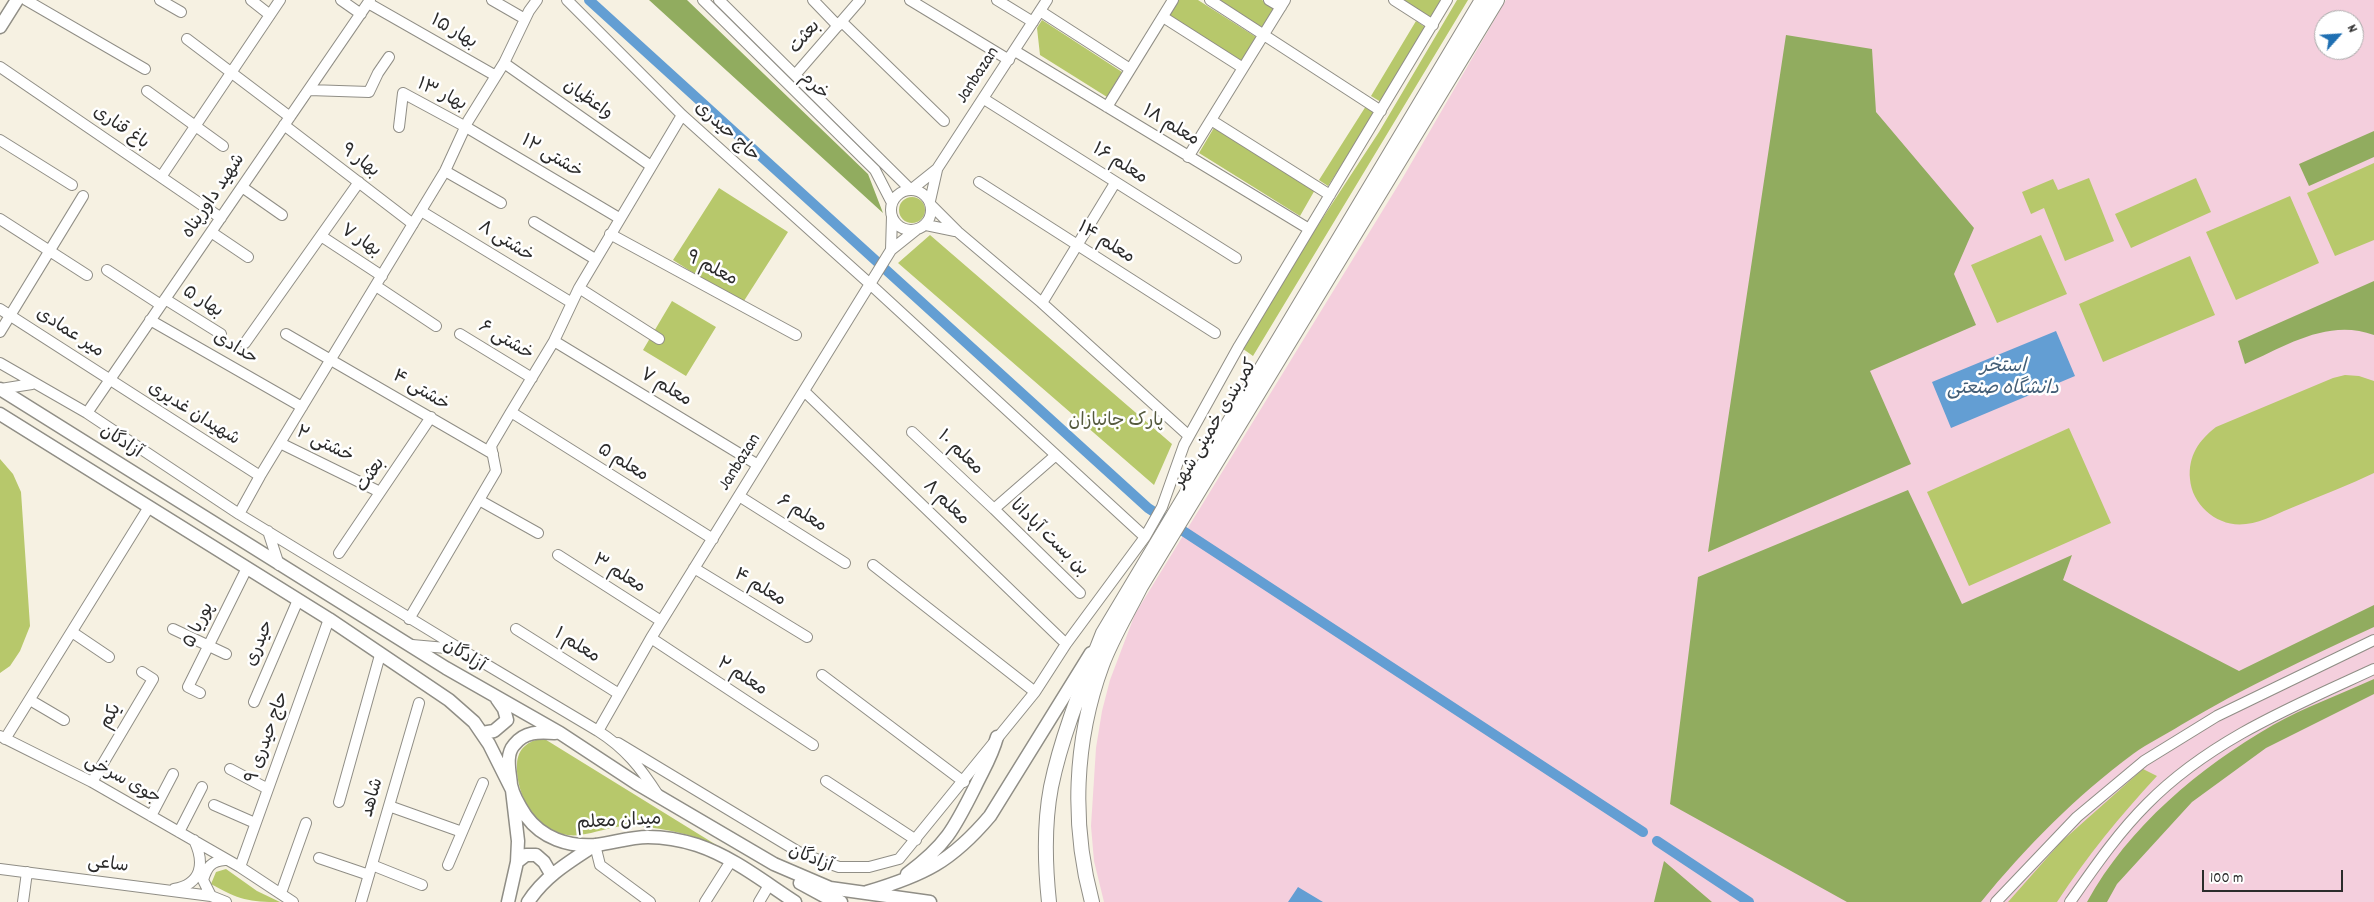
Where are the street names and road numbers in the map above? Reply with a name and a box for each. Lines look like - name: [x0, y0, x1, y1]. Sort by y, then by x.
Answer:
- street label: بهار ۱۵: [426, 11, 480, 55]
- street label: بعثت: [786, 17, 826, 59]
- street label: Janbazan: [953, 44, 1005, 108]
- street label: خرم: [794, 68, 832, 106]
- street label: بهار ۱۳: [413, 75, 469, 117]
- street label: واعظیان: [558, 76, 616, 126]
- street label: حاج حیدری: [689, 98, 763, 168]
- street label: باغ قناری: [88, 102, 152, 156]
- street label: معلم ۱۸: [1138, 102, 1202, 152]
- street label: خشتی ۱۲: [516, 131, 586, 185]
- street label: معلم ۱۶: [1087, 140, 1151, 190]
- street label: بهار ۹: [335, 141, 383, 183]
- street label: شهید داورپناه: [179, 151, 251, 243]
- street label: خشتی ۸: [473, 217, 537, 269]
- street label: معلم ۱۴: [1072, 218, 1138, 270]
- street label: بهار ۷: [336, 221, 384, 263]
- street label: معلم ۹: [682, 248, 740, 292]
- street label: بهار ۵: [178, 282, 226, 324]
- street label: میر عمادی: [31, 304, 107, 364]
- street label: خشتی ۶: [474, 317, 536, 367]
- street label: حدادی: [208, 328, 260, 370]
- street label: کمربندی خمینی شهر: [1170, 356, 1264, 492]
- street label: معلم ۷: [635, 365, 695, 413]
- street label: خشتی ۴: [388, 367, 452, 417]
- street label: شهیدان غدیری: [143, 378, 243, 452]
- street label: آزادگان: [95, 421, 145, 465]
- street label: خشتی ۲: [292, 423, 356, 469]
- street label: معلم ۱۰: [931, 427, 987, 481]
- street label: Janbazan: [715, 431, 767, 495]
- street label: معلم ۵: [593, 440, 651, 488]
- street label: بعثت: [353, 455, 391, 497]
- street label: معلم ۸: [917, 477, 973, 531]
- street label: معلم ۶: [772, 491, 830, 539]
- street label: بن بست آپادانا: [1004, 496, 1092, 582]
- street label: معلم ۳: [588, 550, 648, 600]
- street label: معلم ۴: [729, 565, 789, 613]
- street label: پوریا ۵: [180, 600, 220, 652]
- street label: حیدری: [242, 618, 280, 670]
- street label: معلم ۱: [549, 625, 603, 669]
- street label: آزادگان: [438, 636, 488, 678]
- street label: معلم ۲: [712, 654, 770, 702]
- street label: حاج حیدری ۹: [242, 689, 296, 787]
- street label: یکم: [96, 701, 128, 733]
- street label: جوی سرخی: [80, 751, 164, 811]
- street label: شاهد: [358, 776, 390, 820]
- street label: میدان معلم: [576, 810, 662, 836]
- street label: آزادگان: [785, 841, 835, 879]
- street label: ساعی: [86, 853, 130, 879]

